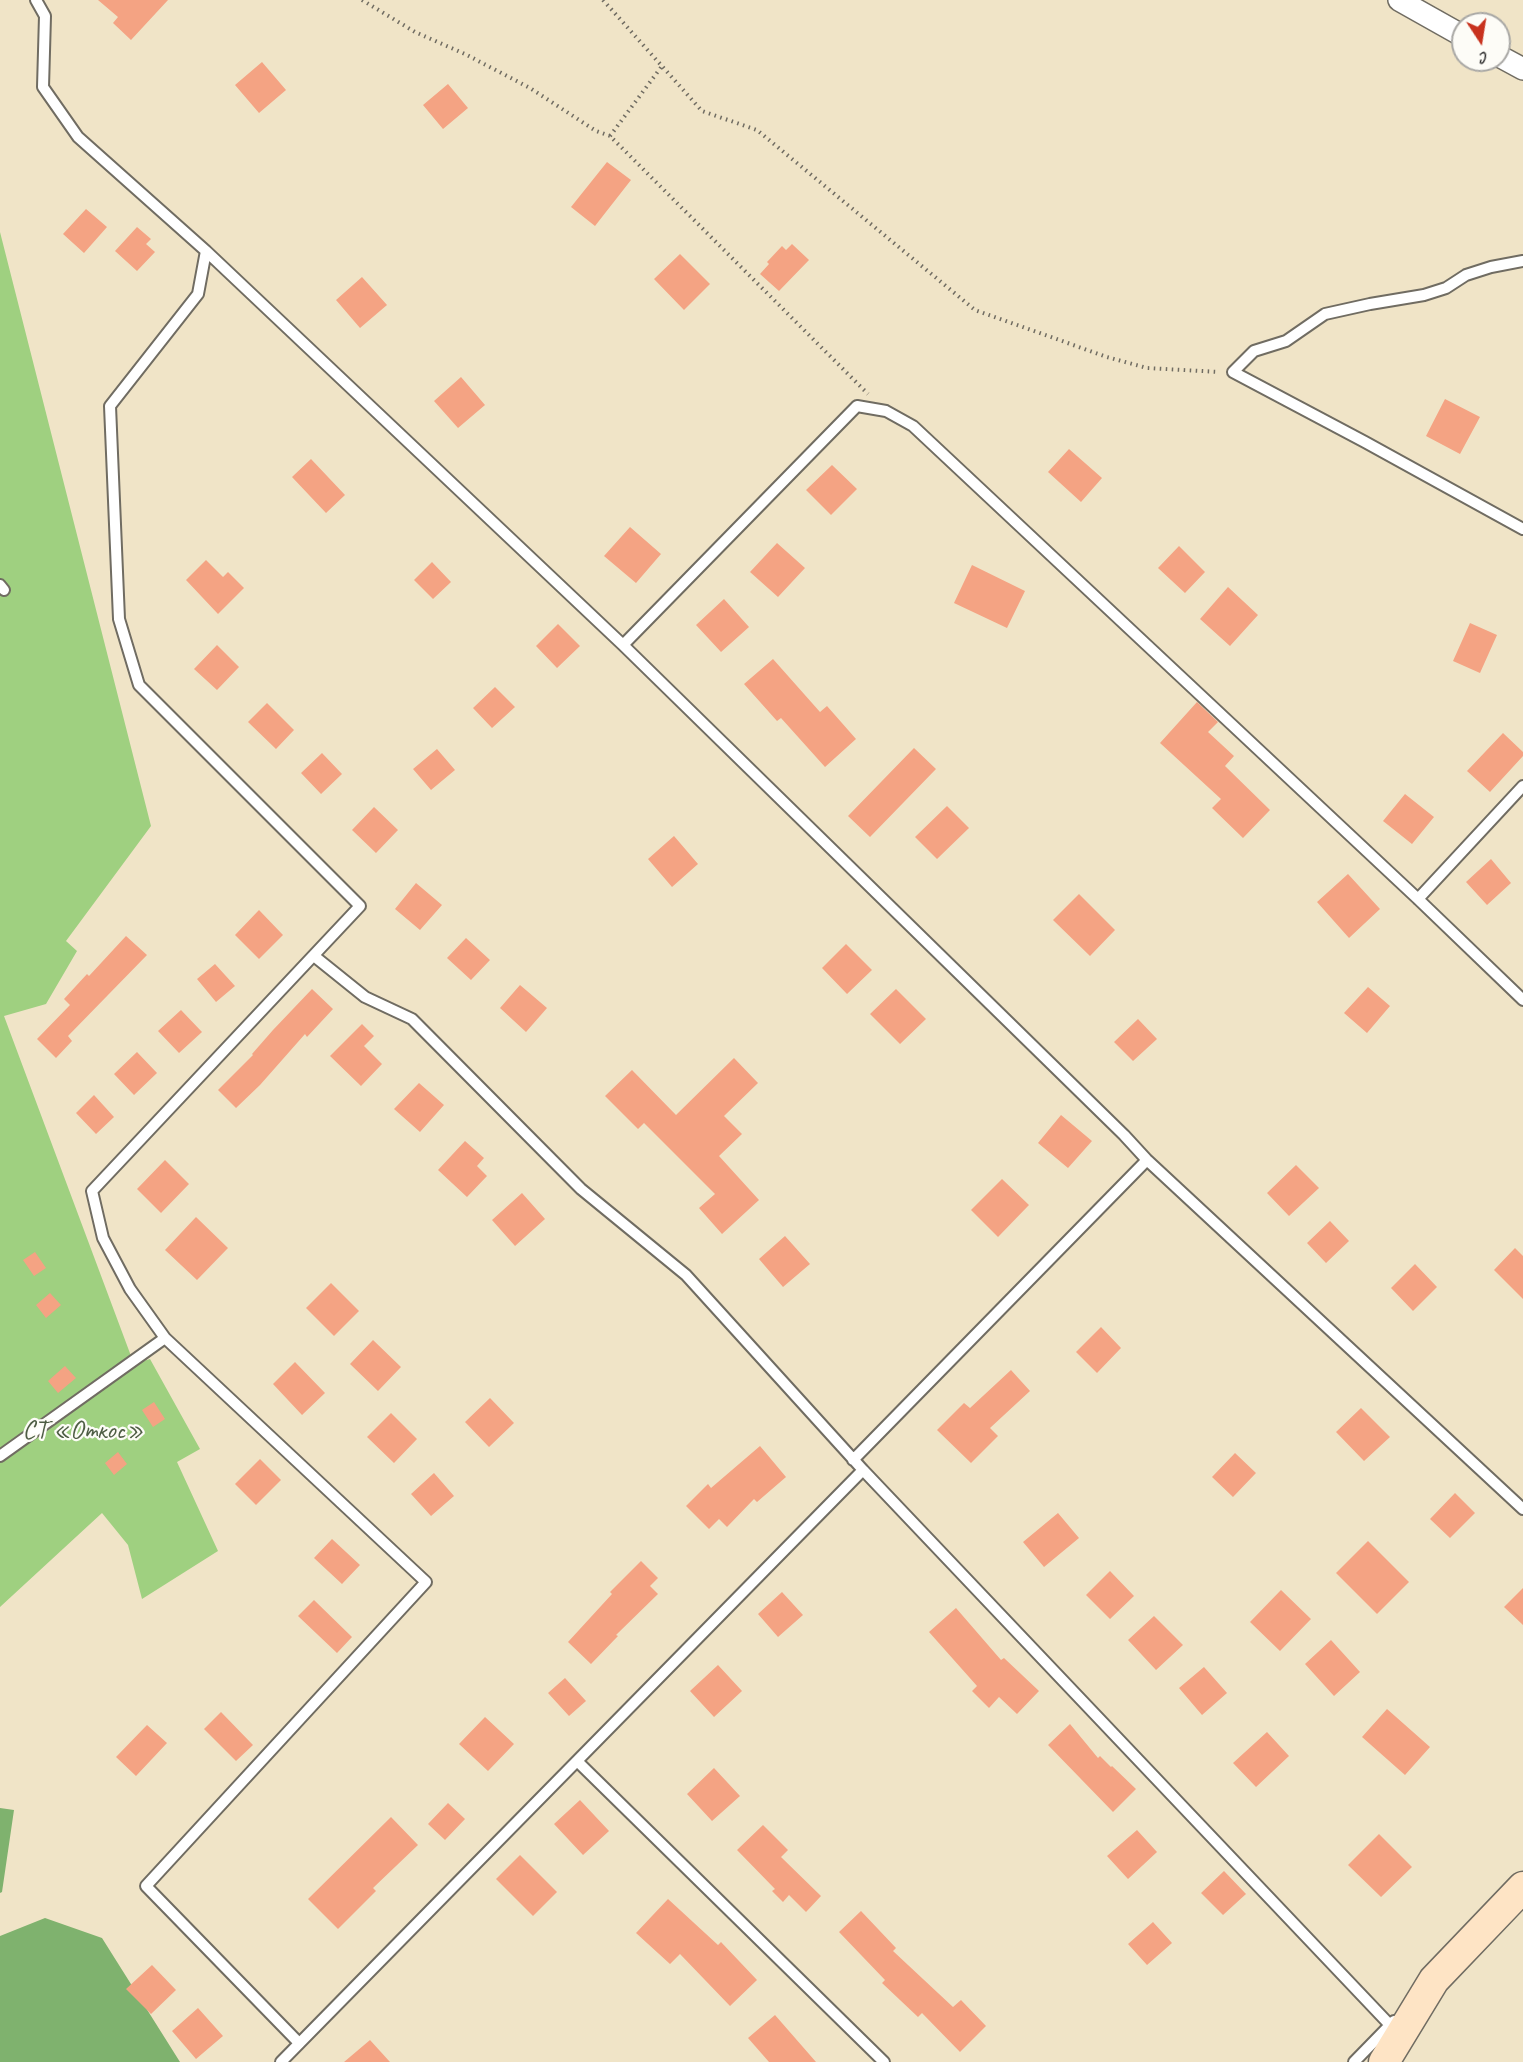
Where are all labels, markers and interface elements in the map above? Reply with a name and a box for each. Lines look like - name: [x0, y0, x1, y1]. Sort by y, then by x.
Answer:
- north arrow: [1451, 12, 1511, 72]
- text: С: [1478, 47, 1490, 68]
- park label: СТ «Откос»: [23, 1415, 143, 1447]

